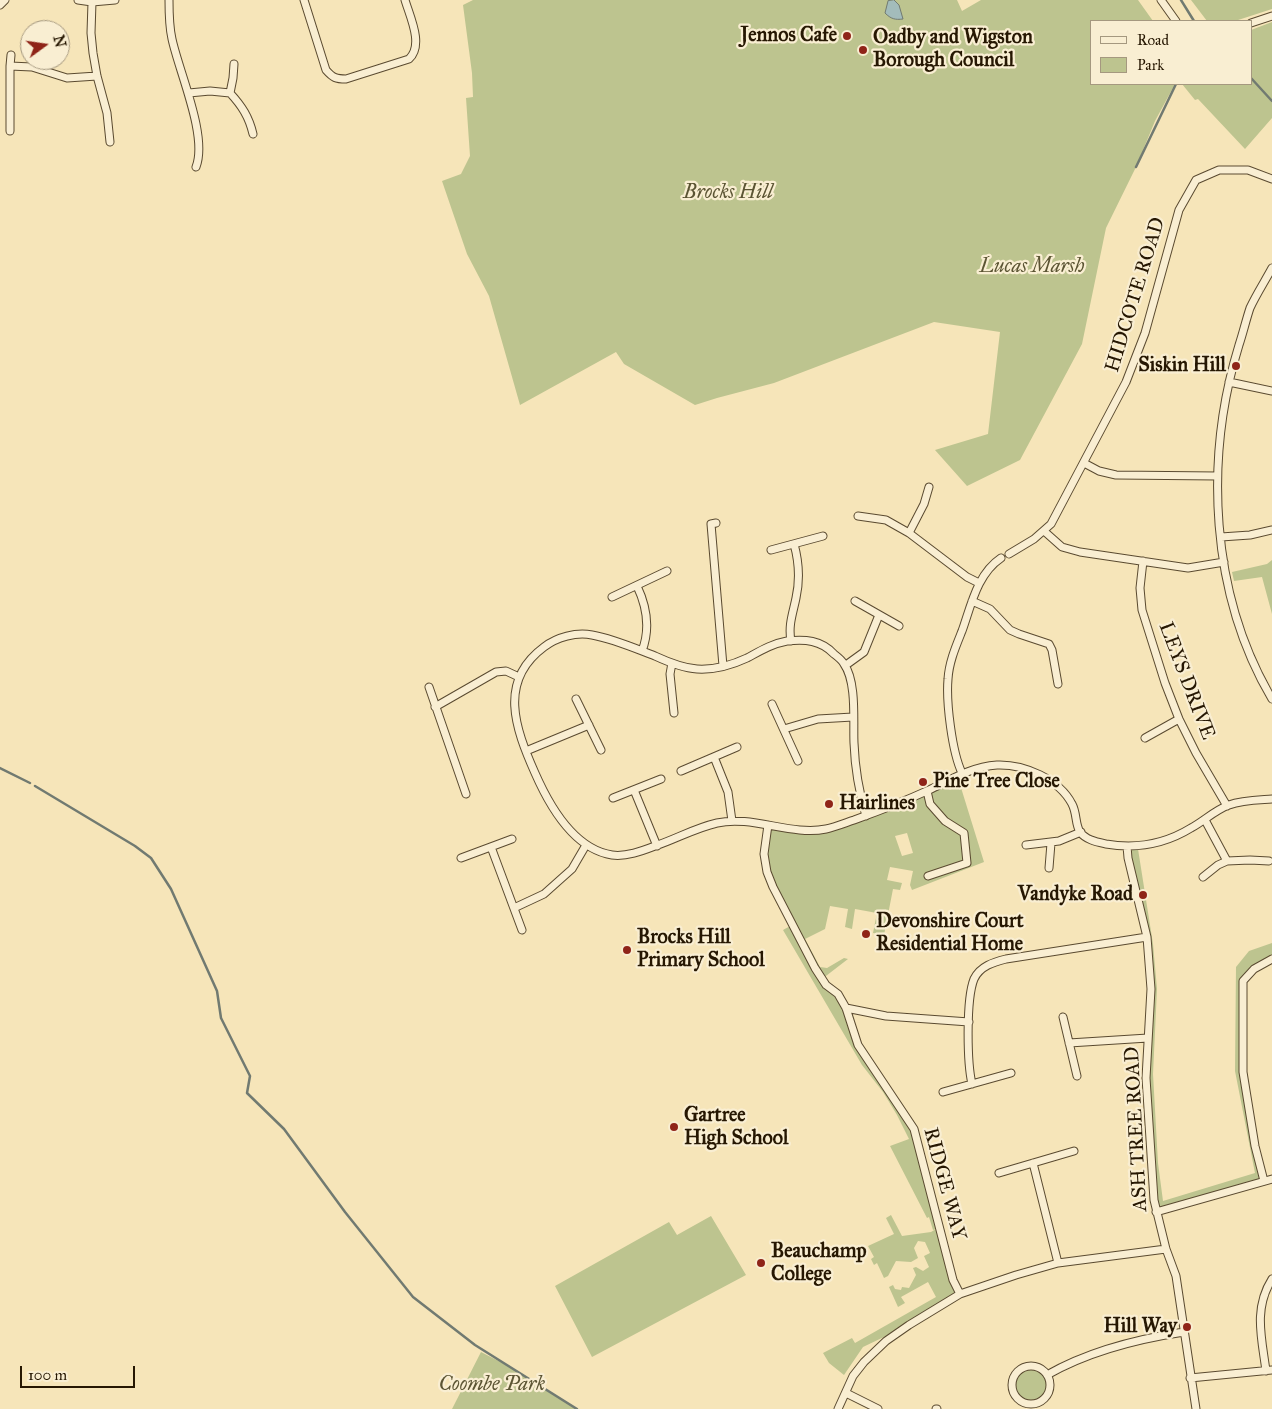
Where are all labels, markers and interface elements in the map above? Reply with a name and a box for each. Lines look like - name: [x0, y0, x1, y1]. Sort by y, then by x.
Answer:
- north arrow: [20, 20, 70, 70]
- legend: [1090, 20, 1252, 85]
- place label: Jennos Cafe: [741, 24, 837, 48]
- place label: Oadby and Wigston Borough Council: [873, 26, 1033, 73]
- marker: Jennos Cafe: [841, 30, 853, 42]
- text: Road: [1137, 31, 1169, 49]
- text: N: [49, 34, 69, 49]
- marker: Oadby and Wigston Borough Council: [857, 44, 869, 56]
- text: Park: [1137, 56, 1164, 74]
- park label: Brocks Hill: [683, 181, 773, 205]
- street label: HIDCOTE ROAD: [1101, 215, 1171, 375]
- park label: Lucas Marsh: [980, 255, 1084, 279]
- place label: Siskin Hill: [1138, 354, 1226, 378]
- marker: Siskin Hill: [1230, 360, 1242, 372]
- street label: LEYS DRIVE: [1153, 619, 1219, 743]
- place label: Pine Tree Close: [933, 770, 1060, 794]
- marker: Pine Tree Close: [917, 776, 929, 788]
- place label: Hairlines: [839, 792, 915, 816]
- marker: Hairlines: [823, 798, 835, 810]
- place label: Vandyke Road: [1018, 883, 1133, 907]
- marker: Vandyke Road: [1137, 889, 1149, 901]
- place label: Devonshire Court Residential Home: [876, 910, 1024, 957]
- place label: Brocks Hill Primary School: [637, 926, 765, 973]
- marker: Devonshire Court Residential Home: [860, 928, 872, 940]
- marker: Brocks Hill Primary School: [621, 944, 633, 956]
- street label: ASH TREE ROAD: [1121, 1046, 1153, 1212]
- place label: Gartree High School: [684, 1104, 788, 1151]
- marker: Gartree High School: [668, 1121, 680, 1133]
- street label: RIDGE WAY: [917, 1125, 971, 1243]
- place label: Beauchamp College: [771, 1240, 866, 1287]
- marker: Beauchamp College: [755, 1257, 767, 1269]
- place label: Hill Way: [1103, 1315, 1177, 1339]
- marker: Hill Way: [1181, 1321, 1193, 1333]
- scale bar: [22, 1356, 138, 1388]
- text: 100 m: [28, 1366, 67, 1384]
- park label: Coombe Park: [439, 1373, 545, 1397]

